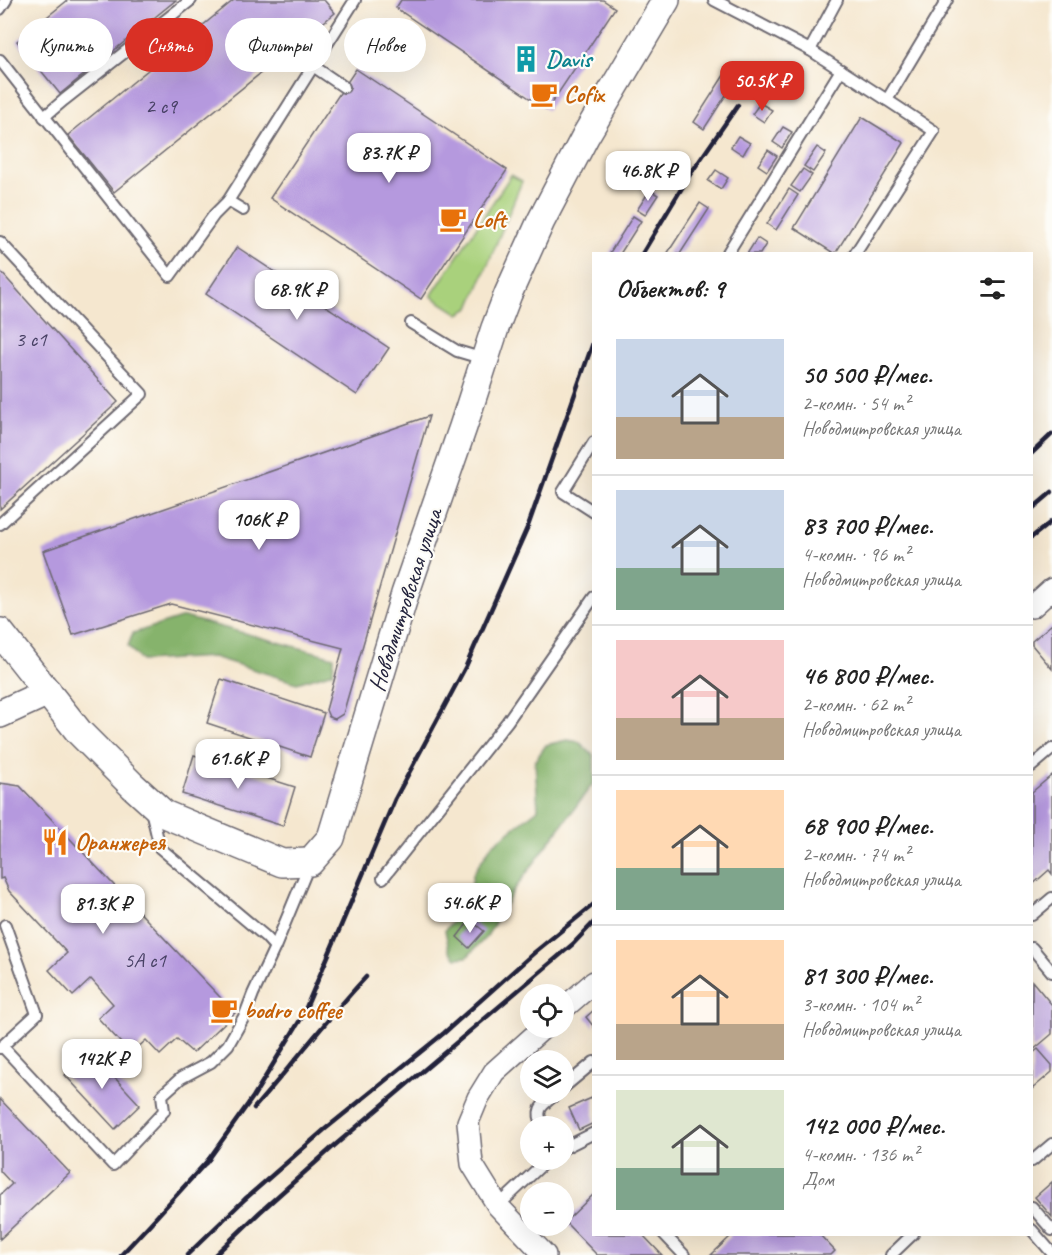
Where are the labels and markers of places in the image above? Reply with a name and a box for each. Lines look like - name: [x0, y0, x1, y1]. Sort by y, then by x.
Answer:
- building icon: Davis: [511, 44, 541, 74]
- place label: Davis: [546, 44, 594, 74]
- pin: 50.5K ₽: [707, 61, 817, 112]
- cafe icon: Cofix: [529, 79, 559, 109]
- place label: Cofix: [564, 79, 605, 109]
- pin: 83.7K ₽: [334, 133, 444, 184]
- pin: 46.8K ₽: [593, 151, 703, 202]
- cafe icon: Loft: [438, 204, 468, 234]
- place label: Loft: [473, 204, 509, 234]
- pin: 68.9K ₽: [242, 270, 352, 321]
- pin: 106K ₽: [210, 500, 308, 551]
- pin: 61.6K ₽: [183, 739, 293, 790]
- restaurant icon: Оранжерея: [40, 827, 70, 857]
- place label: Оранжерея: [75, 827, 166, 857]
- pin: 54.6K ₽: [415, 883, 525, 934]
- pin: 81.3K ₽: [48, 884, 158, 935]
- cafe icon: bodro coffee: [209, 995, 239, 1025]
- place label: bodro coffee: [244, 995, 344, 1025]
- pin: 142K ₽: [53, 1039, 151, 1090]

